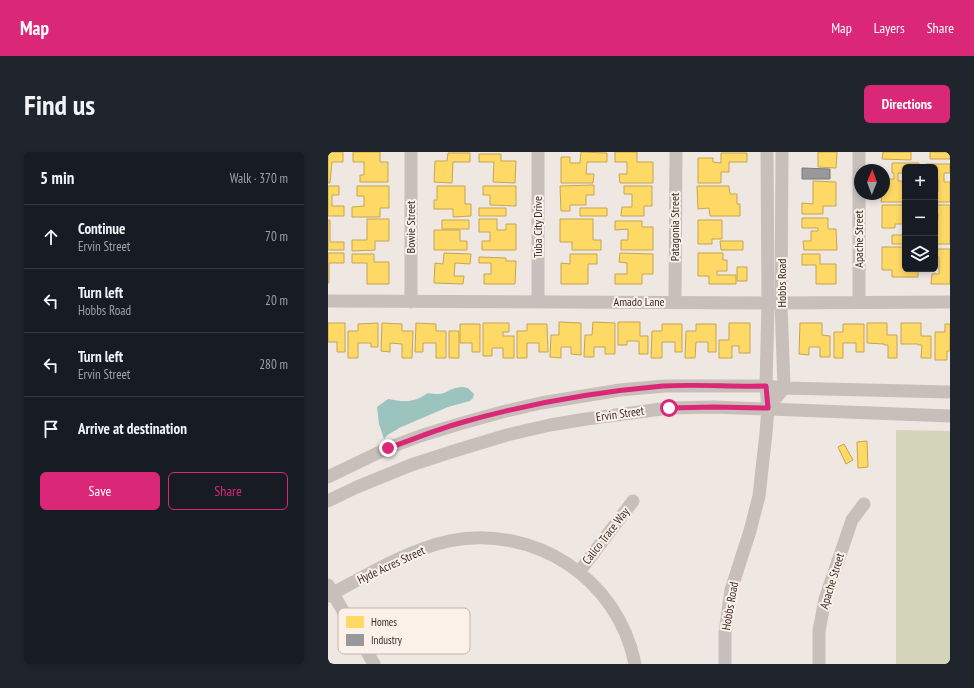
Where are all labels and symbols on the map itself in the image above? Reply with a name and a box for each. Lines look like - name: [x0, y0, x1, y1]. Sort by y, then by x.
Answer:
- north arrow: [854, 164, 890, 200]
- street label: Patagonia Street: [667, 192, 682, 261]
- street label: Tuba City Drive: [530, 196, 545, 258]
- street label: Bowie Street: [403, 200, 418, 253]
- street label: Apache Street: [851, 210, 866, 268]
- street label: Hobbs Road: [774, 258, 789, 308]
- street label: Amado Lane: [613, 294, 665, 309]
- route start: [660, 399, 678, 417]
- street label: Ervin Street: [595, 403, 646, 424]
- route end: [379, 439, 397, 457]
- street label: Calico Trace Way: [579, 504, 633, 567]
- street label: Hyde Acres Street: [355, 542, 428, 587]
- street label: Apache Street: [816, 550, 847, 611]
- street label: Hobbs Road: [718, 580, 741, 631]
- legend: [338, 608, 470, 654]
- text: Homes: [371, 615, 397, 629]
- text: Industry: [371, 633, 403, 647]

